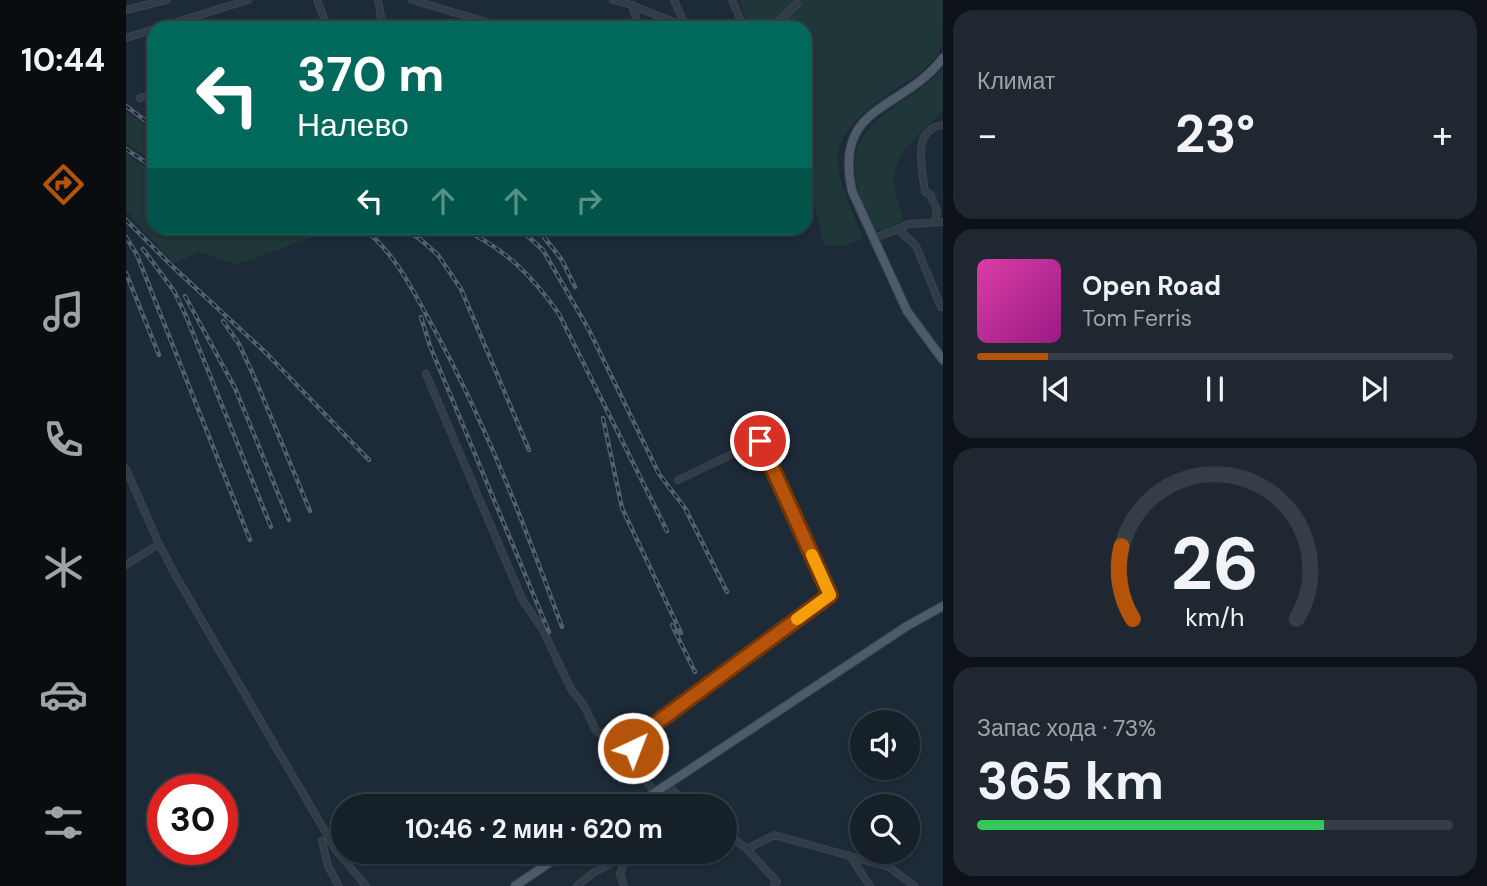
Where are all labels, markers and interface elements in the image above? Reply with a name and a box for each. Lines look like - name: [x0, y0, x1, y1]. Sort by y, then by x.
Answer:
- text: 10:44: [21, 39, 105, 81]
- text: 370 m: [297, 42, 444, 106]
- icon: left: [182, 49, 273, 140]
- text: Климат: [977, 66, 1055, 96]
- text: 23°: [1175, 100, 1255, 168]
- text: Налево: [297, 104, 409, 146]
- text: −: [977, 110, 998, 160]
- text: +: [1432, 110, 1453, 160]
- icon: directions: [39, 160, 88, 209]
- icon: left: [351, 182, 389, 220]
- icon: ahead: [424, 182, 462, 220]
- icon: ahead: [497, 182, 535, 220]
- icon: right: [570, 182, 608, 220]
- text: Open Road: [1082, 269, 1221, 303]
- icon: music: [39, 287, 88, 336]
- text: Tom Ferris: [1082, 303, 1192, 333]
- icon: previous: [1037, 370, 1075, 408]
- icon: pause: [1196, 370, 1234, 408]
- icon: next: [1355, 370, 1393, 408]
- pin: [730, 411, 790, 471]
- icon: phone: [39, 415, 88, 464]
- icon: arrive: [741, 422, 779, 460]
- text: 26: [1171, 517, 1259, 612]
- icon: climate: [39, 543, 88, 592]
- text: km/h: [1185, 600, 1245, 633]
- icon: car: [39, 670, 88, 719]
- map controls: [850, 710, 920, 864]
- button: sound: [850, 710, 920, 780]
- position arrow: [596, 711, 670, 785]
- text: Запас хода · 73%: [977, 713, 1156, 743]
- text: 365 km: [977, 747, 1164, 815]
- speed limit sign: 30: [147, 774, 238, 865]
- button: search: [850, 794, 920, 864]
- icon: filters: [39, 798, 88, 847]
- text: 10:46 · 2 мин · 620 m: [405, 812, 663, 846]

